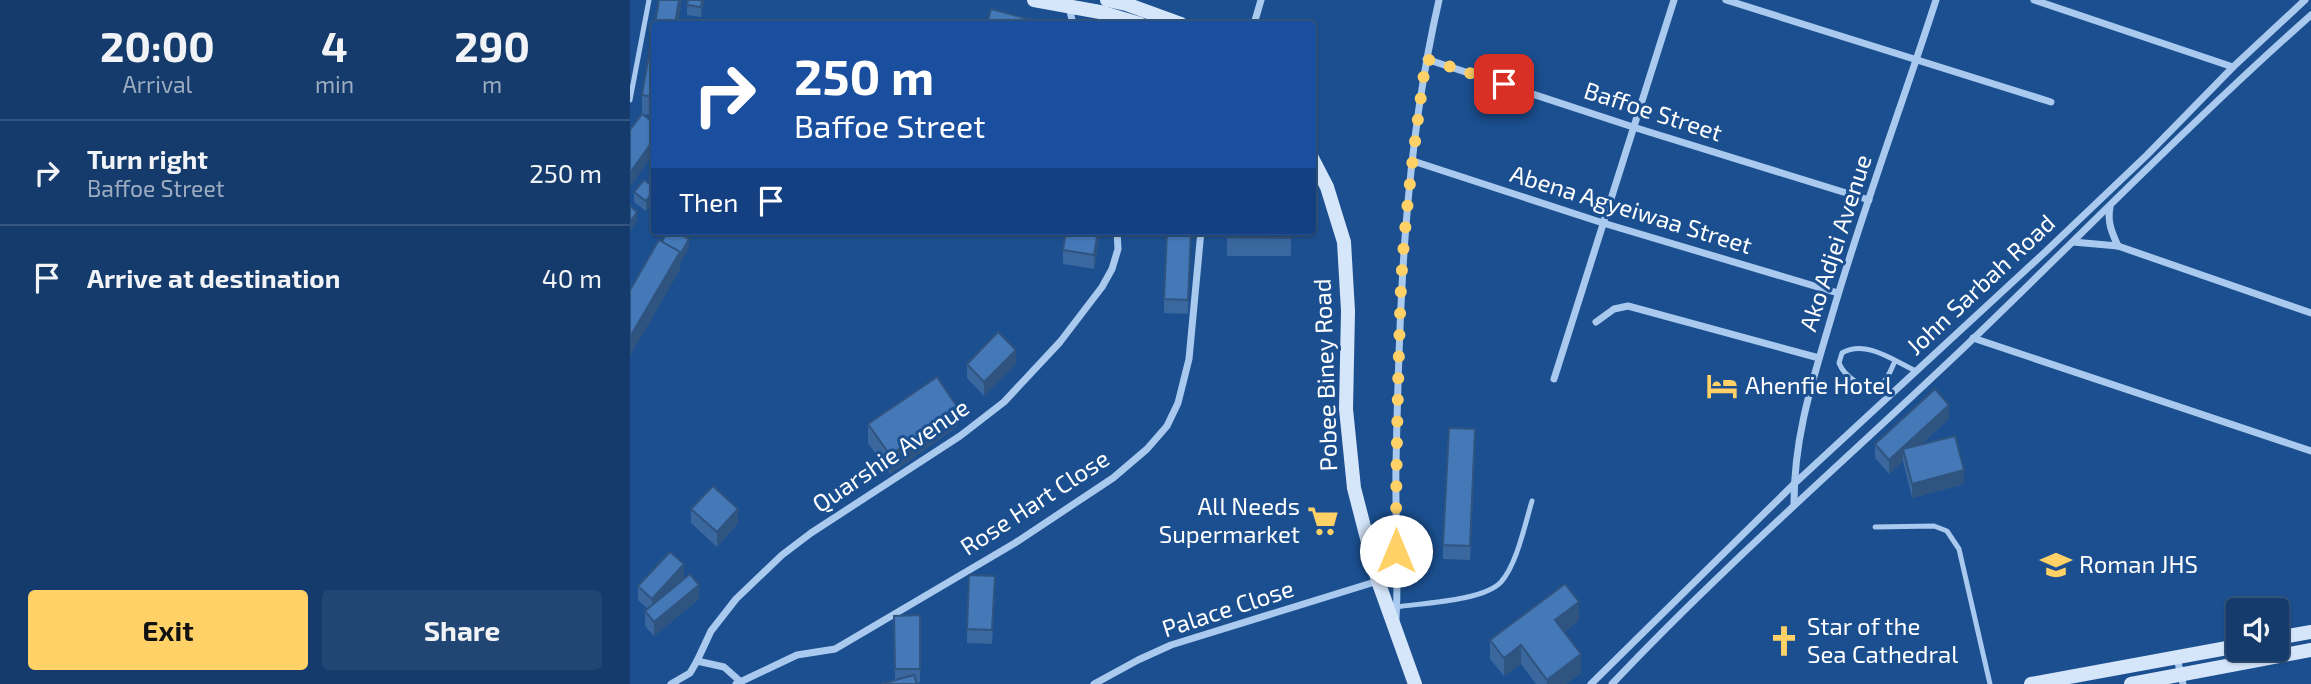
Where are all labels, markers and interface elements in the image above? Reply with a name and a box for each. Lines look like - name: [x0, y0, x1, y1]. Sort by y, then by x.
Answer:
- text: 20:00: [100, 20, 215, 70]
- text: 4: [321, 20, 348, 70]
- text: 290: [454, 20, 530, 70]
- text: 250 m: [794, 46, 934, 105]
- icon: right: [679, 49, 770, 140]
- pin: [1474, 54, 1534, 114]
- icon: arrive: [1485, 65, 1523, 103]
- text: Arrival: [122, 70, 192, 98]
- text: min: [315, 70, 354, 98]
- text: m: [482, 70, 502, 98]
- street label: Baffoe Street: [1581, 75, 1726, 147]
- text: Baffoe Street: [794, 106, 985, 144]
- text: Turn right: [87, 143, 208, 174]
- street label: Ako Adjei Avenue: [1792, 151, 1877, 334]
- icon: right: [28, 154, 66, 192]
- text: 250 m: [529, 157, 602, 188]
- street label: Abena Agyeiwaa Street: [1507, 158, 1756, 259]
- text: Baffoe Street: [87, 174, 225, 202]
- icon: arrive: [752, 182, 790, 220]
- text: Then: [679, 186, 738, 217]
- street label: John Sarbah Road: [1900, 208, 2060, 360]
- icon: arrive: [28, 259, 66, 297]
- text: Arrive at destination: [87, 262, 340, 293]
- text: 40 m: [542, 262, 602, 293]
- street label: Pobee Biney Road: [1307, 278, 1342, 472]
- hotel icon: Ahenfie Hotel: [1705, 369, 1739, 403]
- place label: Ahenfie Hotel: [1745, 370, 1892, 399]
- street label: Quarshie Avenue: [806, 392, 974, 518]
- street label: Rose Hart Close: [954, 443, 1114, 561]
- place label: All Needs Supermarket: [1159, 491, 1300, 548]
- supermarket icon: All Needs Supermarket: [1306, 504, 1340, 538]
- position arrow: [1359, 514, 1433, 588]
- school or university icon: Roman JHS: [2039, 548, 2073, 582]
- place label: Roman JHS: [2079, 549, 2198, 578]
- street label: Palace Close: [1158, 573, 1297, 643]
- button: Exit: [28, 590, 308, 670]
- button: Share: [322, 590, 602, 670]
- map controls: [2226, 598, 2289, 661]
- button: sound: [2226, 598, 2289, 661]
- place label: Star of the Sea Cathedral: [1807, 611, 1958, 668]
- church icon: Star of the Sea Cathedral: [1767, 624, 1801, 658]

